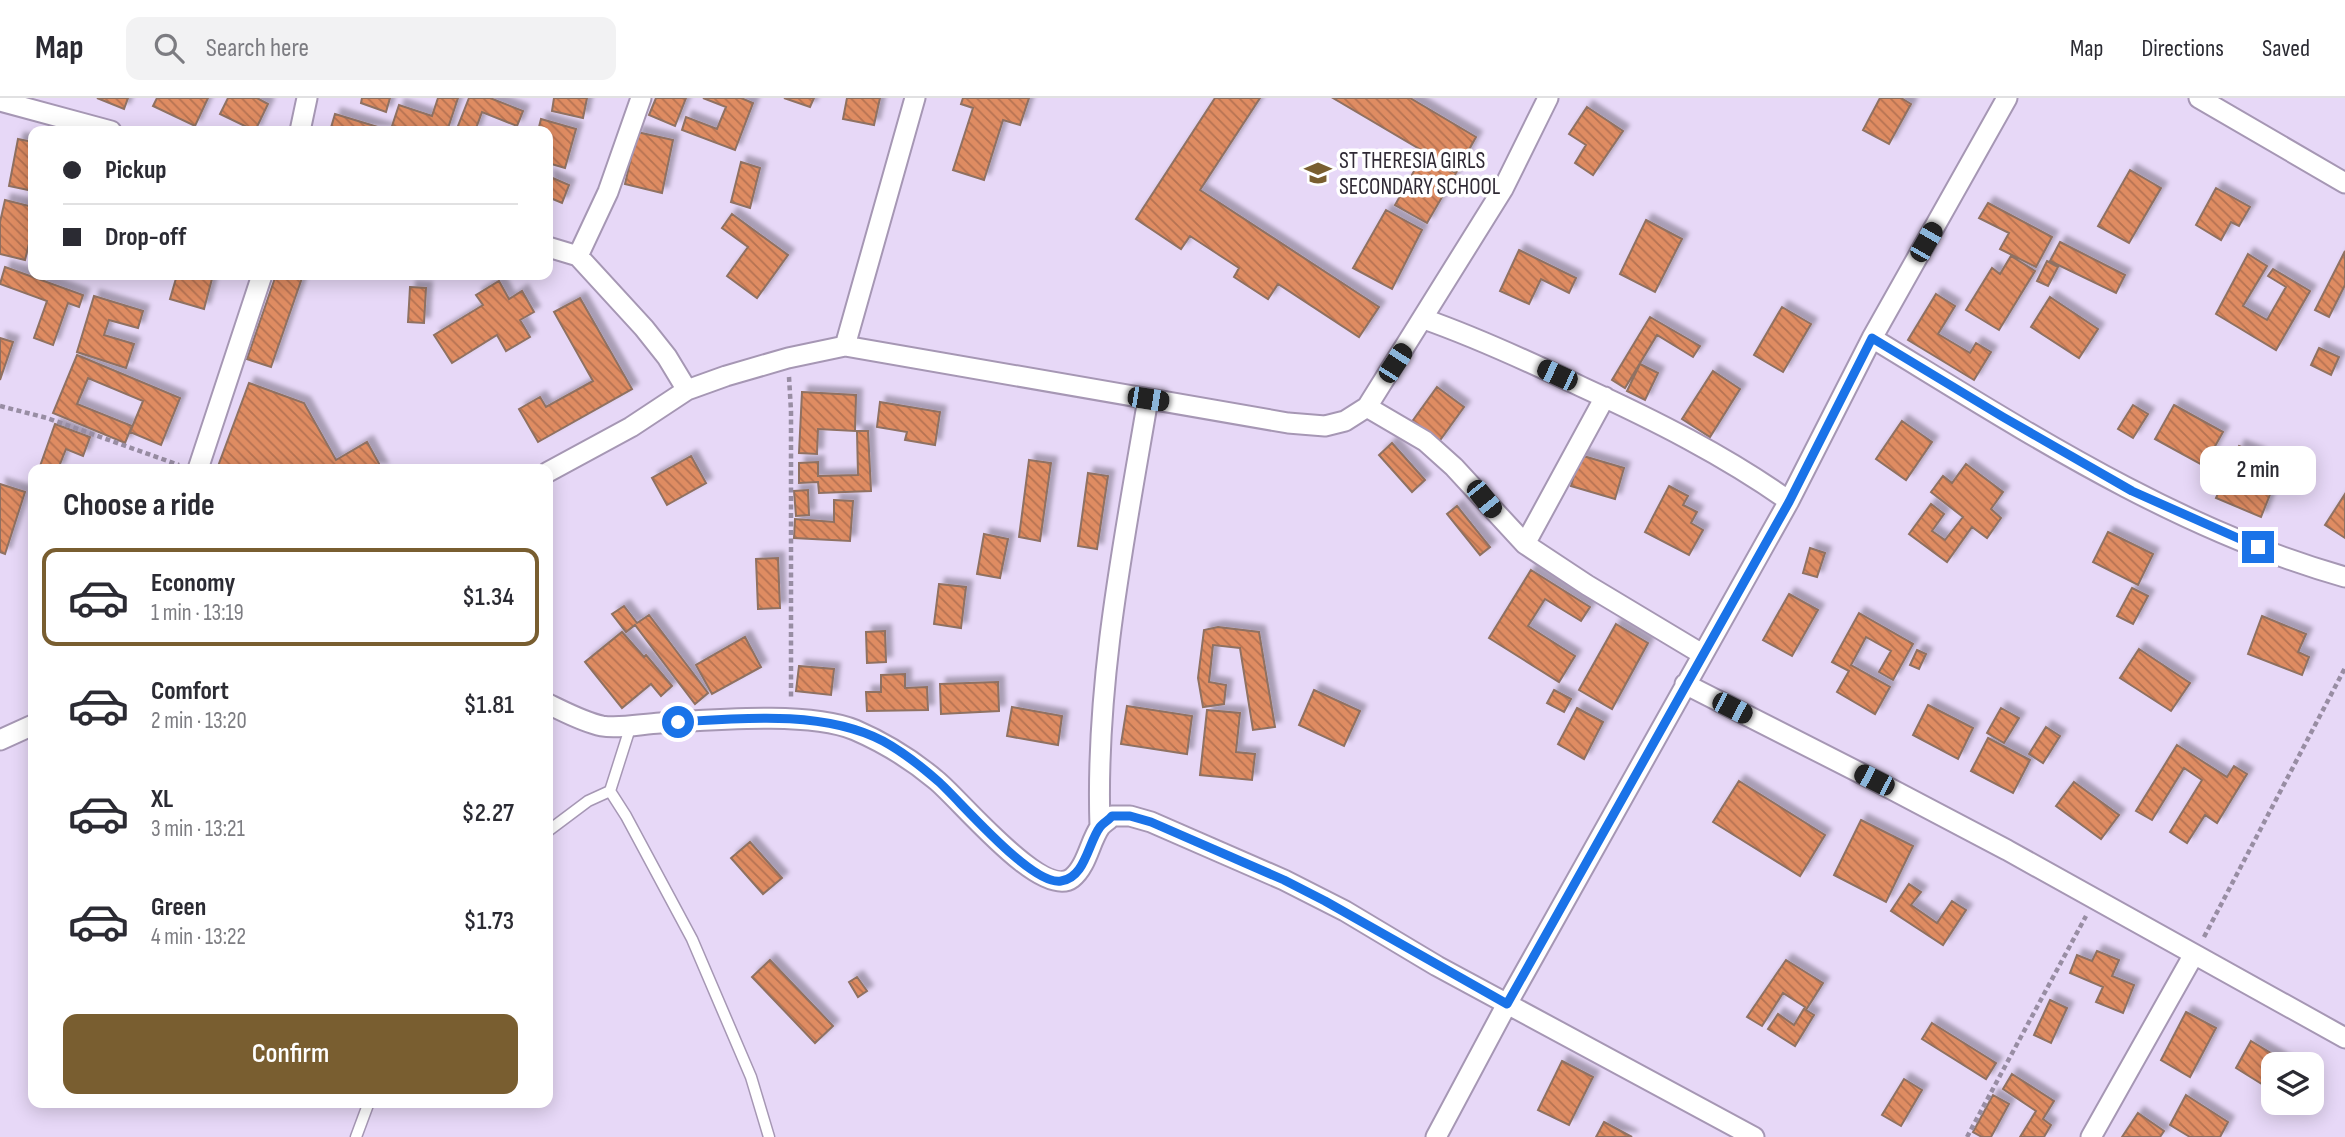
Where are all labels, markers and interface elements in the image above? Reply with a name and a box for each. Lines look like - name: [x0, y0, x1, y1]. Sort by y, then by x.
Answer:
- search box: [126, 17, 616, 80]
- text: Map: [35, 28, 84, 68]
- icon: search: [150, 29, 188, 67]
- text: Search here: [206, 33, 309, 64]
- text: Map: [2070, 34, 2103, 63]
- text: Directions: [2141, 34, 2224, 63]
- text: Saved: [2262, 34, 2310, 63]
- place label: ST THERESIA GIRLS SECONDARY SCHOOL: [1339, 147, 1501, 201]
- text: Pickup: [105, 155, 167, 186]
- school or university icon: ST THERESIA GIRLS SECONDARY SCHOOL: [1303, 158, 1333, 188]
- car: [1907, 219, 1946, 265]
- text: Drop-off: [105, 222, 186, 253]
- car: [1375, 340, 1416, 386]
- car: [1534, 357, 1581, 393]
- car: [1126, 385, 1171, 413]
- callout: 2 min: [2200, 446, 2316, 494]
- text: 2 min: [2236, 456, 2280, 484]
- car: [1463, 476, 1506, 522]
- text: Choose a ride: [63, 486, 215, 525]
- route end: [2242, 531, 2274, 563]
- icon: car: [67, 566, 130, 629]
- text: Economy: [151, 568, 235, 599]
- text: $1.34: [462, 582, 514, 613]
- text: 1 min · 13:19: [151, 599, 244, 627]
- icon: car: [67, 674, 130, 737]
- text: Comfort: [151, 676, 229, 707]
- car: [1709, 689, 1756, 727]
- text: $1.81: [463, 690, 514, 721]
- route start: [662, 706, 694, 738]
- text: 2 min · 13:20: [151, 707, 247, 735]
- car: [1851, 761, 1898, 799]
- icon: car: [67, 782, 130, 845]
- text: XL: [151, 784, 173, 815]
- text: $2.27: [461, 798, 514, 829]
- text: 3 min · 13:21: [151, 815, 245, 843]
- icon: car: [67, 890, 130, 953]
- text: Green: [151, 892, 206, 923]
- text: $1.73: [464, 906, 514, 937]
- text: 4 min · 13:22: [151, 923, 246, 951]
- button: Confirm: [63, 1014, 518, 1094]
- map controls: [2261, 1052, 2324, 1115]
- button: layers: [2261, 1052, 2324, 1115]

